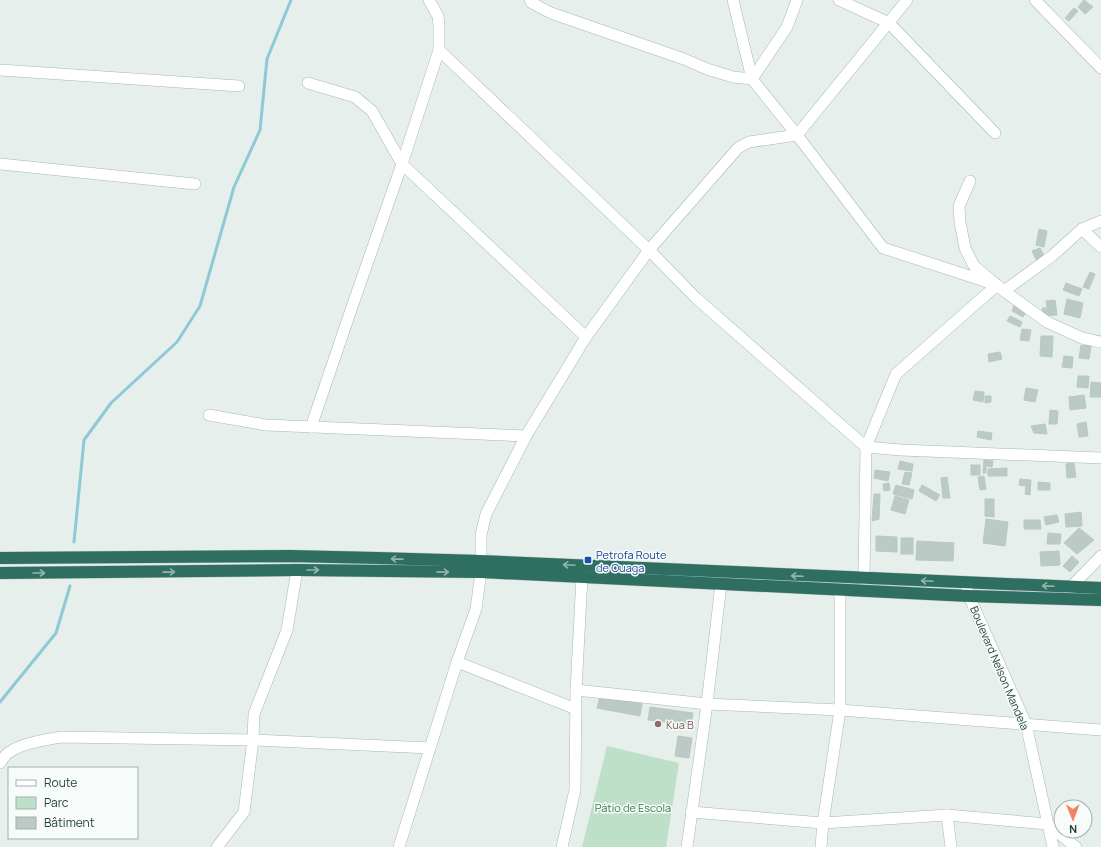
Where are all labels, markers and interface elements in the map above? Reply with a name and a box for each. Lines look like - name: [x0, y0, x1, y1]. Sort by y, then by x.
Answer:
- place label: Petrofa Route de Ouaga: [596, 547, 667, 575]
- one-way arrow: [391, 555, 404, 563]
- marker: Petrofa Route de Ouaga: [583, 555, 593, 565]
- one-way arrow: [563, 562, 576, 569]
- one-way arrow: [306, 567, 319, 574]
- one-way arrow: [162, 568, 175, 576]
- one-way arrow: [436, 568, 449, 576]
- one-way arrow: [32, 569, 45, 577]
- one-way arrow: [791, 572, 804, 579]
- one-way arrow: [921, 578, 934, 585]
- one-way arrow: [1042, 583, 1055, 590]
- street label: Boulevard Nelson Mandela: [967, 604, 1033, 732]
- place label: Kua B: [666, 717, 694, 732]
- marker: Kua B: [653, 719, 663, 729]
- legend: [8, 767, 138, 839]
- text: Route: [44, 774, 77, 791]
- text: Parc: [44, 794, 69, 811]
- north arrow: [1053, 799, 1093, 839]
- park label: Pátio de Escola: [595, 800, 671, 815]
- text: Bâtiment: [44, 814, 95, 831]
- text: N: [1069, 822, 1077, 837]

